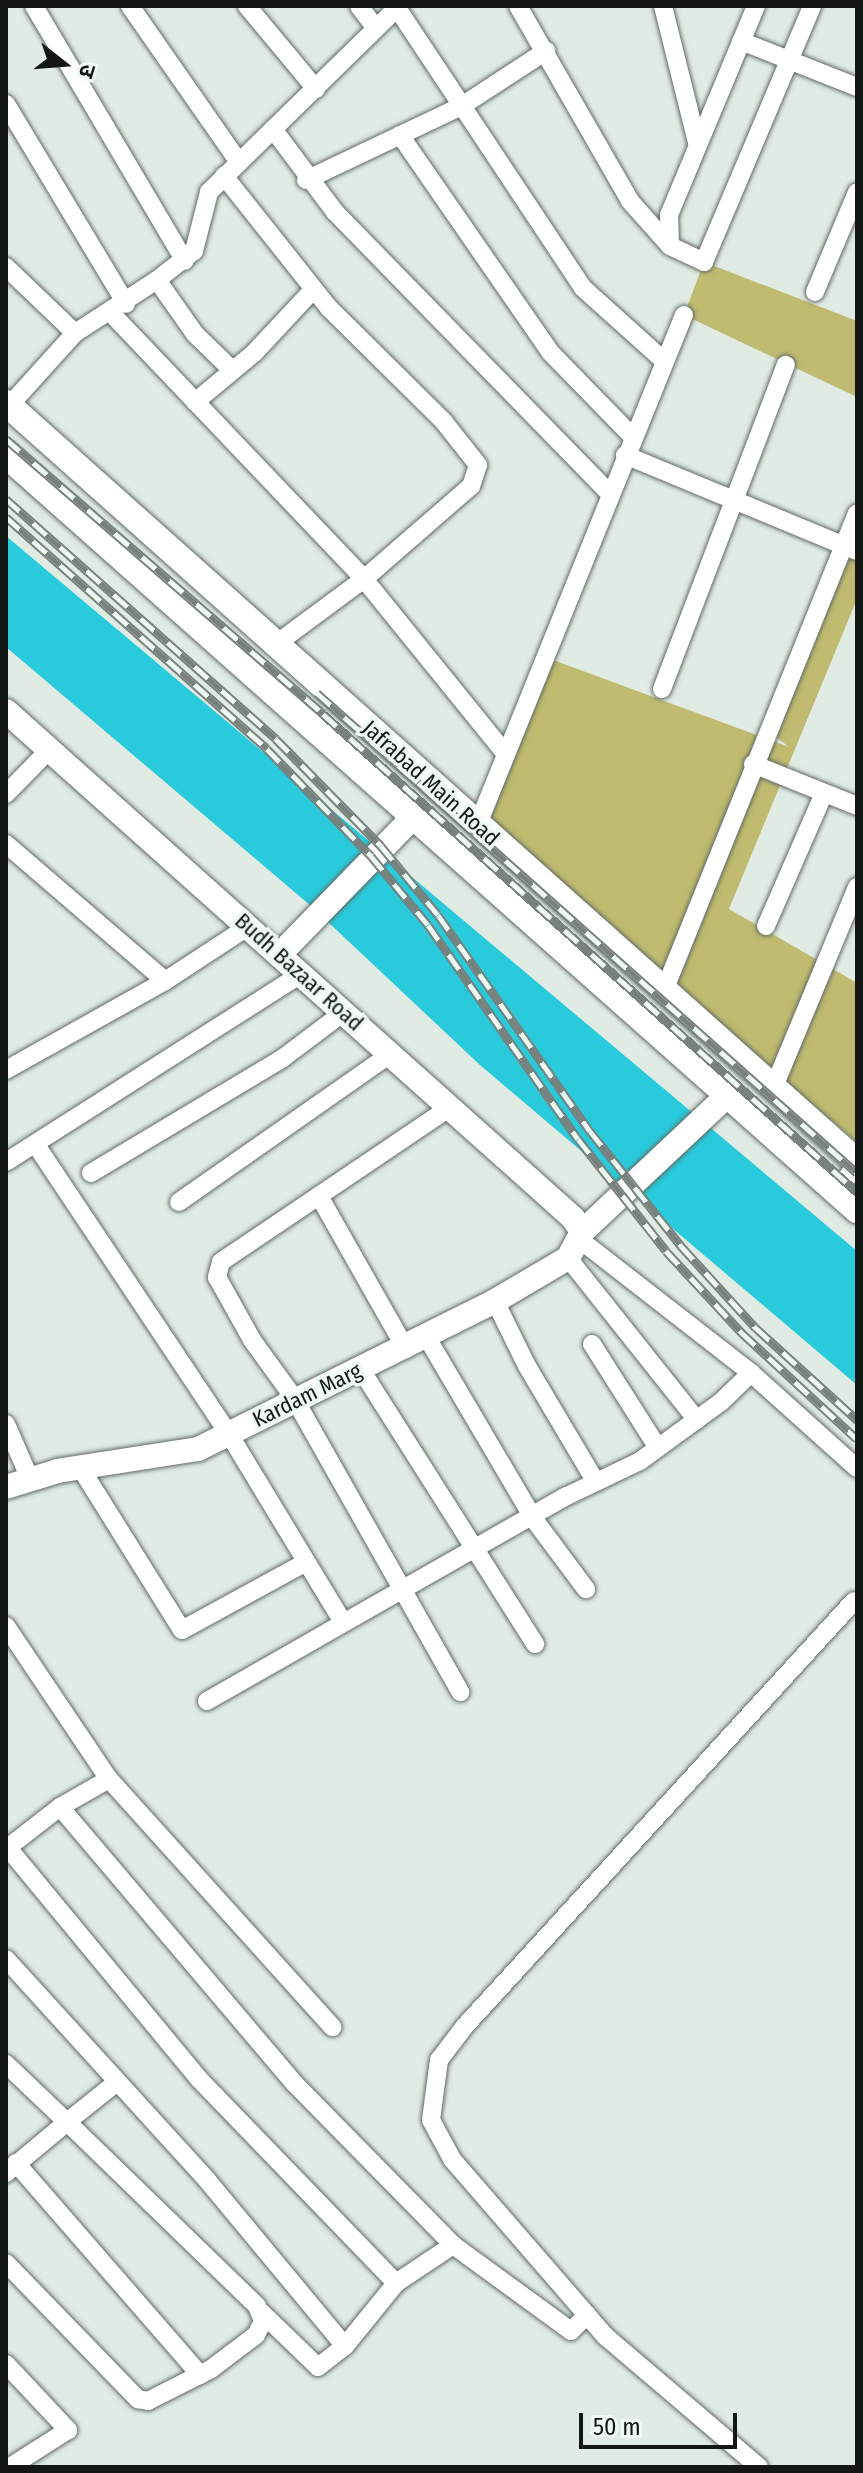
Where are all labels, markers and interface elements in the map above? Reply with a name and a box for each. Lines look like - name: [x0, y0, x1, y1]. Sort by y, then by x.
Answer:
- north arrow: [24, 24, 104, 104]
- text: उ: [73, 61, 102, 81]
- street label: Jafrabad Main Road: [357, 715, 505, 851]
- street label: Budh Bazaar Road: [230, 908, 368, 1036]
- street label: Kardam Marg: [248, 1357, 366, 1433]
- scale bar: [583, 2397, 741, 2447]
- text: 50 m: [593, 2413, 641, 2441]

